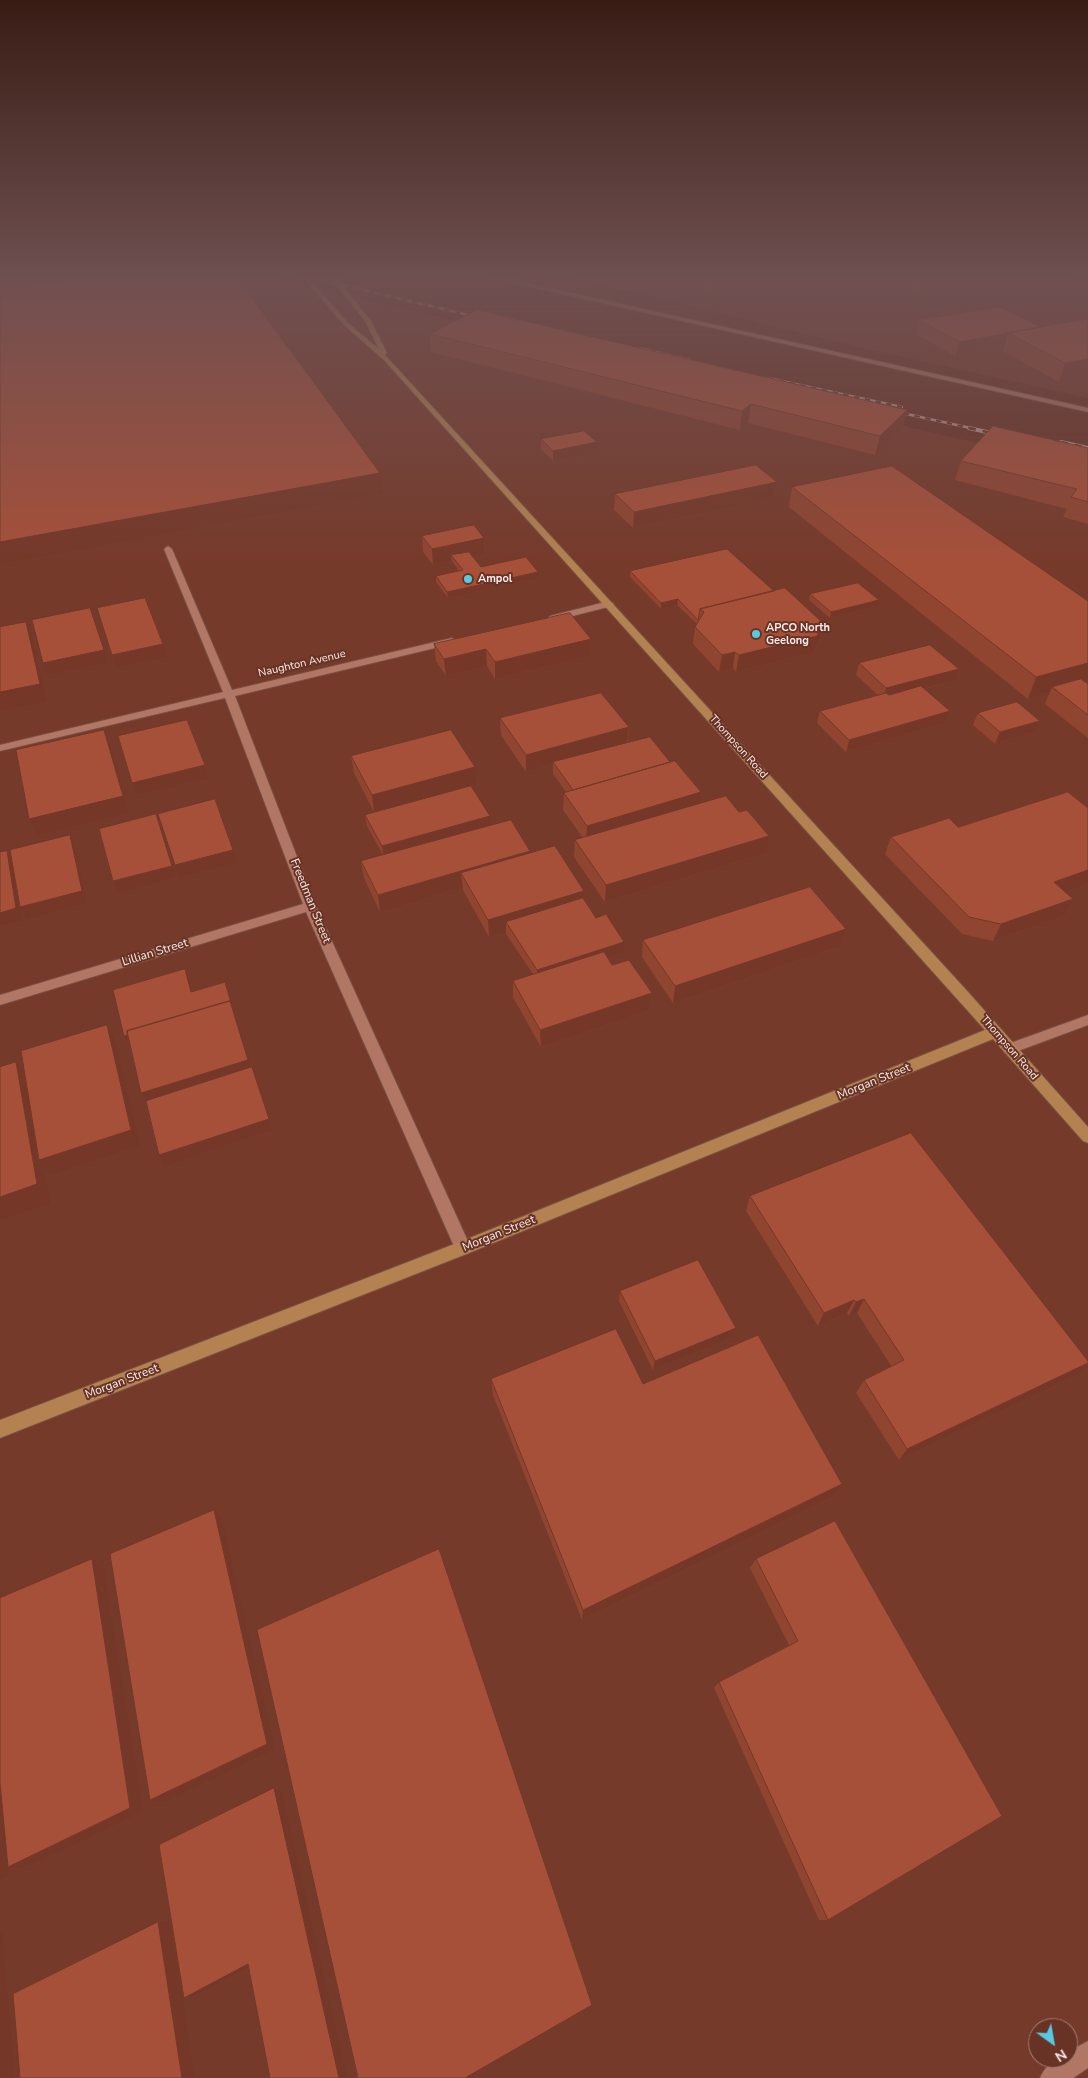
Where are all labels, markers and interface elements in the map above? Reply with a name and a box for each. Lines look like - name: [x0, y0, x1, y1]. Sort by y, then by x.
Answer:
- place label: Ampol: [478, 572, 512, 586]
- marker: Ampol: [462, 573, 474, 585]
- place label: APCO North Geelong: [766, 621, 830, 647]
- marker: APCO North Geelong: [750, 628, 762, 640]
- street label: Naughton Avenue: [257, 648, 347, 680]
- street label: Thompson Road: [706, 713, 770, 781]
- street label: Freedman Street: [287, 857, 333, 945]
- street label: Lillian Street: [120, 936, 190, 970]
- street label: Thompson Road: [977, 1013, 1041, 1083]
- street label: Morgan Street: [836, 1061, 912, 1103]
- street label: Morgan Street: [461, 1213, 537, 1255]
- street label: Morgan Street: [83, 1361, 161, 1403]
- north arrow: [1028, 2018, 1078, 2068]
- text: N: [1051, 2044, 1070, 2066]

